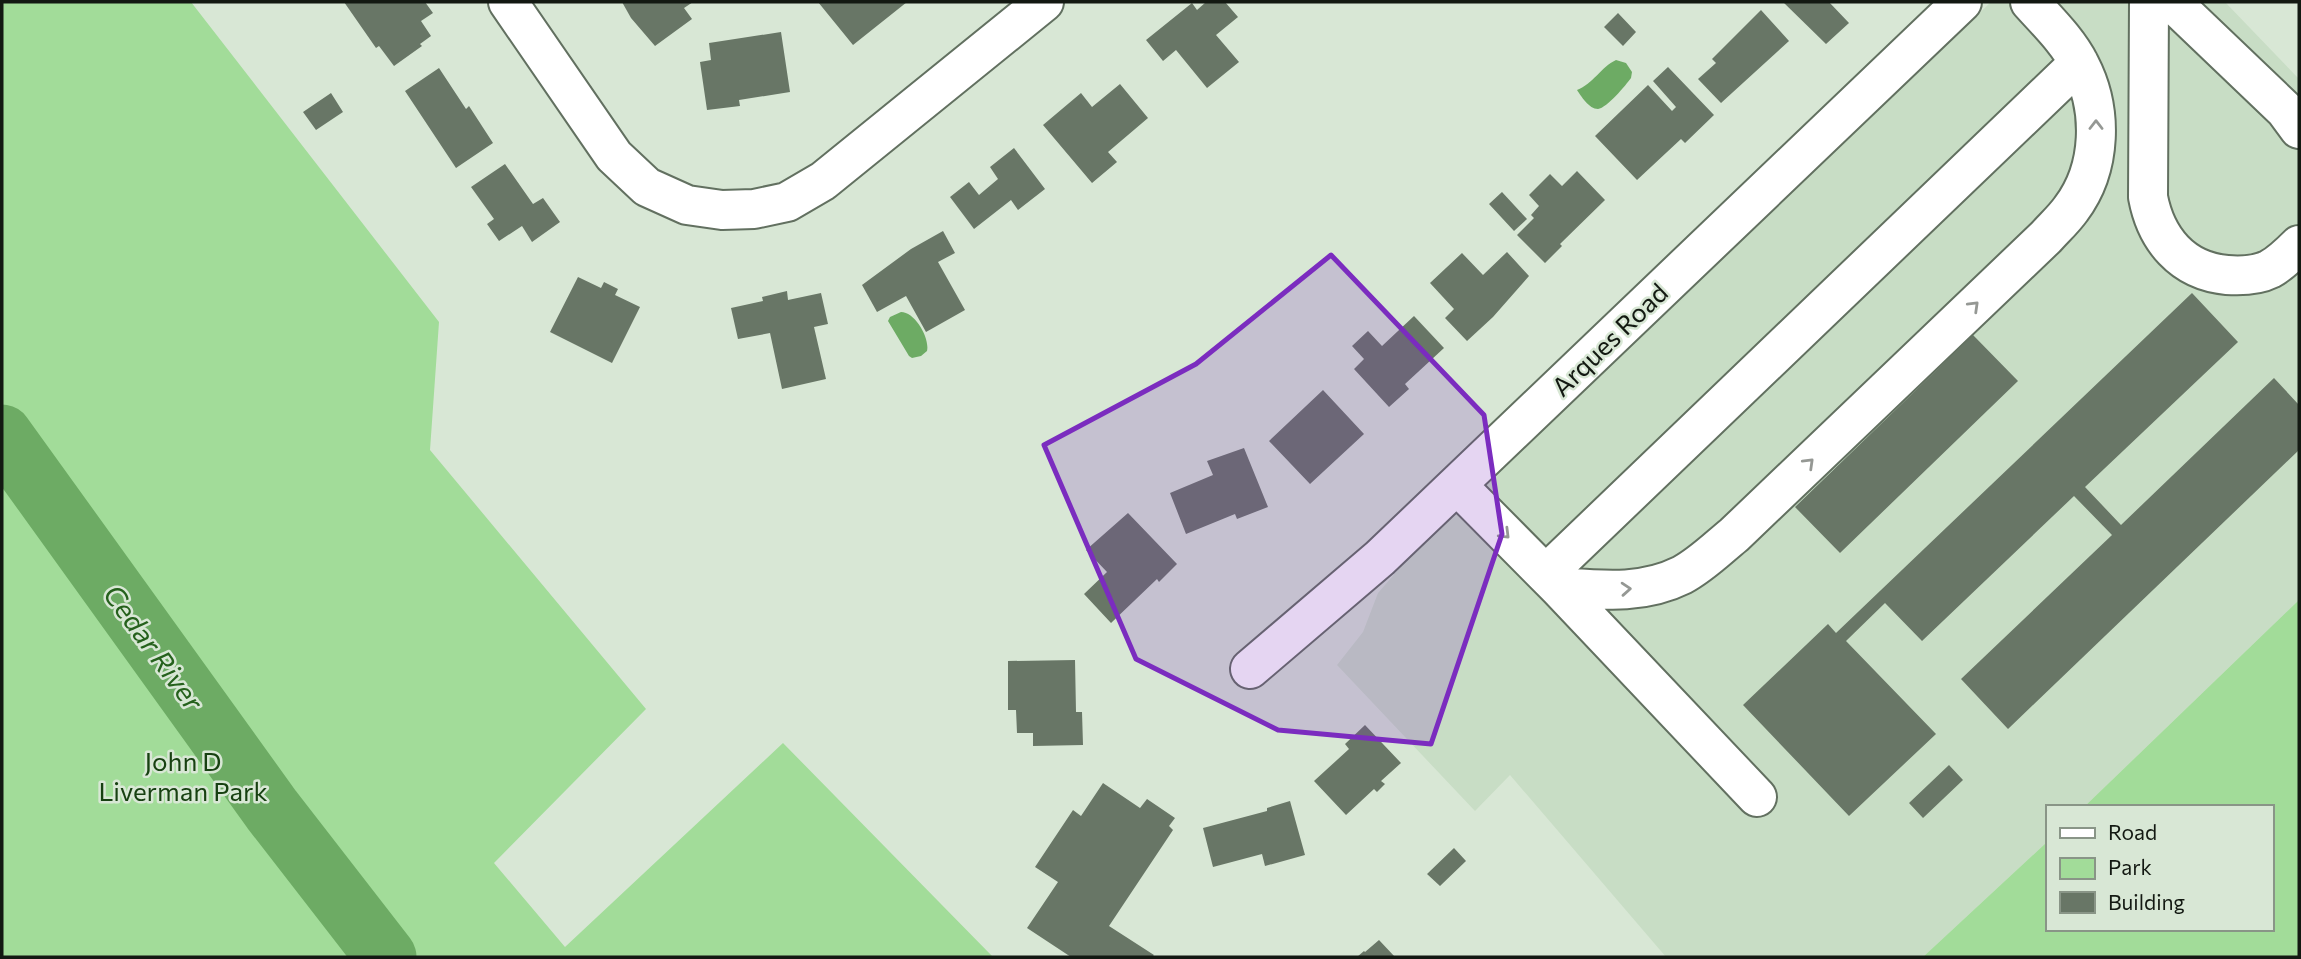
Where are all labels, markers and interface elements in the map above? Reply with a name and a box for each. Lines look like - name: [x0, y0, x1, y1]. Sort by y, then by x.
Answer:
- one-way arrow: [2088, 119, 2104, 129]
- street label: Arques Road: [1545, 276, 1673, 402]
- one-way arrow: [1965, 302, 1978, 315]
- one-way arrow: [1801, 459, 1814, 472]
- one-way arrow: [1497, 525, 1510, 538]
- water label: Cedar River: [97, 577, 212, 717]
- one-way arrow: [1621, 582, 1632, 597]
- park label: John D Liverman Park: [98, 745, 268, 806]
- legend: [2046, 805, 2273, 931]
- text: Road: [2108, 819, 2157, 844]
- text: Park: [2108, 854, 2152, 879]
- text: Building: [2108, 889, 2185, 914]

